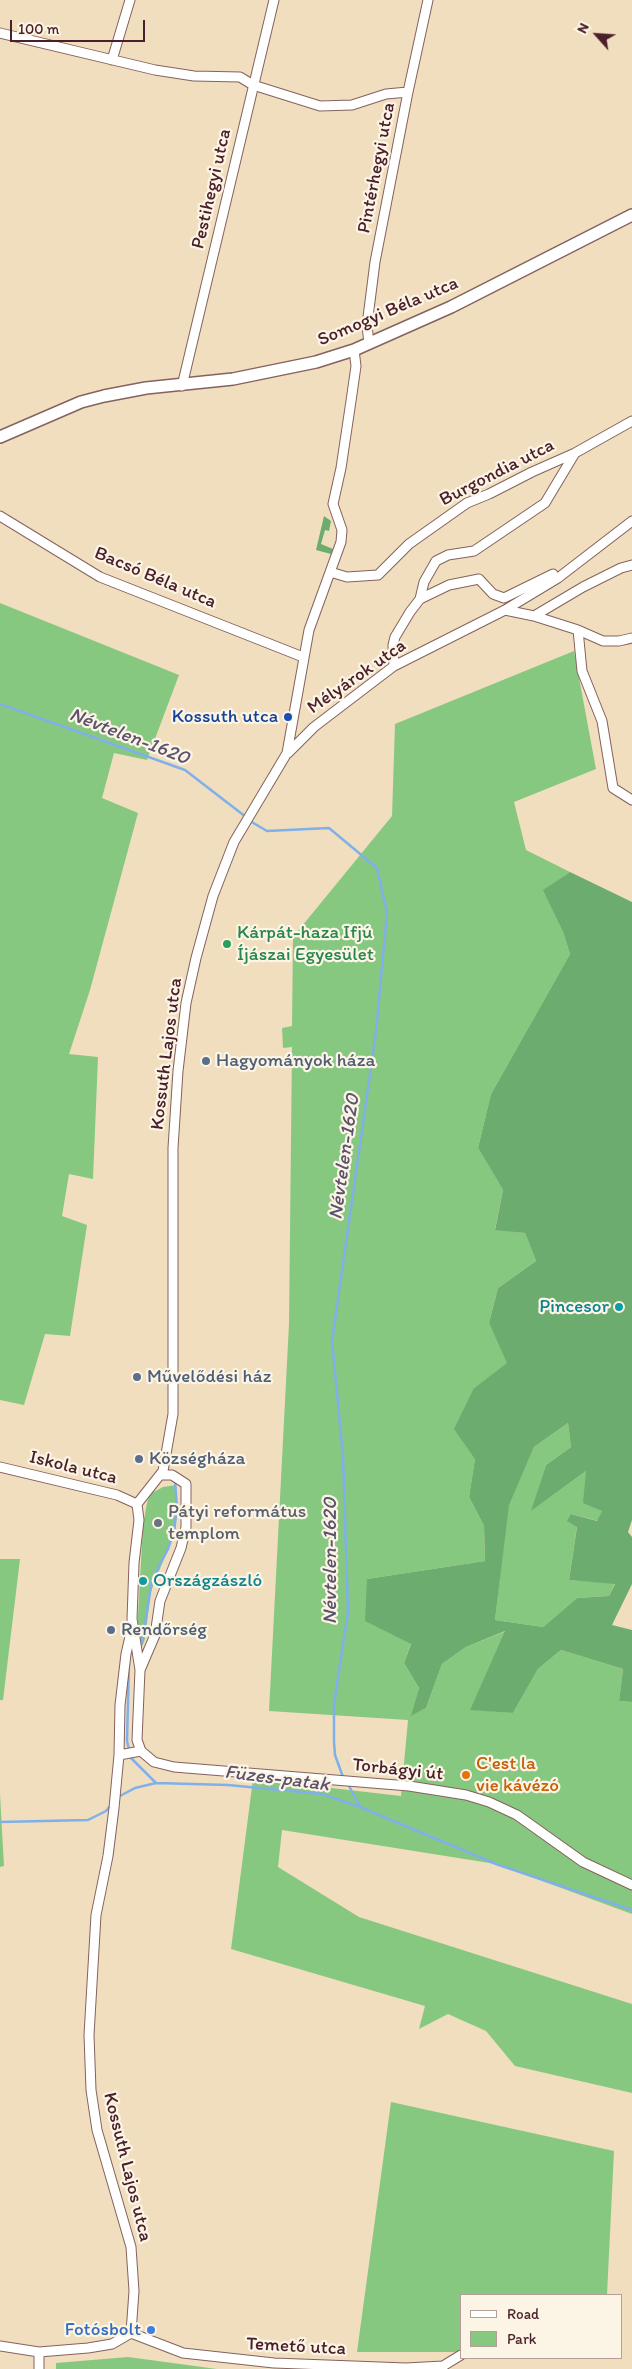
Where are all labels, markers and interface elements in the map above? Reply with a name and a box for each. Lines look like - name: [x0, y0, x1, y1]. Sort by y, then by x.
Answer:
- scale bar: [12, 10, 148, 42]
- north arrow: [572, 10, 622, 60]
- text: 100 m: [18, 20, 59, 38]
- text: N: [573, 20, 593, 36]
- street label: Pintérhegyi utca: [353, 101, 401, 235]
- street label: Pestihegyi utca: [187, 127, 237, 251]
- street label: Somogyi Béla utca: [314, 272, 462, 352]
- street label: Burgondia utca: [436, 434, 558, 512]
- street label: Bacsó Béla utca: [91, 542, 219, 614]
- street label: Mélyárok utca: [303, 635, 411, 719]
- water label: Névtelen-1620: [66, 703, 192, 771]
- place label: Kossuth utca: [172, 706, 278, 728]
- marker: Kossuth utca: [282, 711, 294, 723]
- place label: Kárpát-haza Ifjú Íjászai Egyesület: [237, 922, 374, 966]
- marker: Kárpát-haza Ifjú Íjászai Egyesület: [221, 938, 233, 950]
- street label: Kossuth Lajos utca: [146, 977, 188, 1131]
- place label: Hagyományok háza: [216, 1050, 375, 1072]
- marker: Hagyományok háza: [200, 1055, 212, 1067]
- water label: Névtelen-1620: [324, 1093, 366, 1221]
- place label: Pincesor: [539, 1296, 609, 1318]
- marker: Pincesor: [613, 1301, 625, 1313]
- place label: Művelődési ház: [147, 1366, 271, 1388]
- marker: Művelődési ház: [131, 1371, 143, 1383]
- street label: Iskola utca: [27, 1446, 119, 1490]
- place label: Községháza: [149, 1448, 245, 1470]
- marker: Községháza: [133, 1453, 145, 1465]
- water label: Névtelen-1620: [319, 1498, 343, 1624]
- place label: Pátyi református templom: [168, 1501, 306, 1545]
- marker: Pátyi református templom: [152, 1517, 164, 1529]
- place label: Országzászló: [153, 1570, 262, 1592]
- marker: Országzászló: [137, 1575, 149, 1587]
- place label: Rendőrség: [121, 1619, 207, 1641]
- marker: Rendőrség: [105, 1624, 117, 1636]
- place label: C'est la vie kávézó: [476, 1753, 559, 1797]
- street label: Torbágyi út: [351, 1754, 445, 1786]
- water label: Füzes-patak: [223, 1761, 331, 1797]
- marker: C'est la vie kávézó: [460, 1769, 472, 1781]
- street label: Kossuth Lajos utca: [97, 2090, 157, 2244]
- legend: [460, 2294, 622, 2359]
- text: Road: [507, 2305, 539, 2323]
- place label: Fotósbolt: [65, 2319, 141, 2341]
- marker: Fotósbolt: [145, 2324, 157, 2336]
- text: Park: [507, 2330, 537, 2348]
- street label: Temető utca: [246, 2333, 346, 2361]

